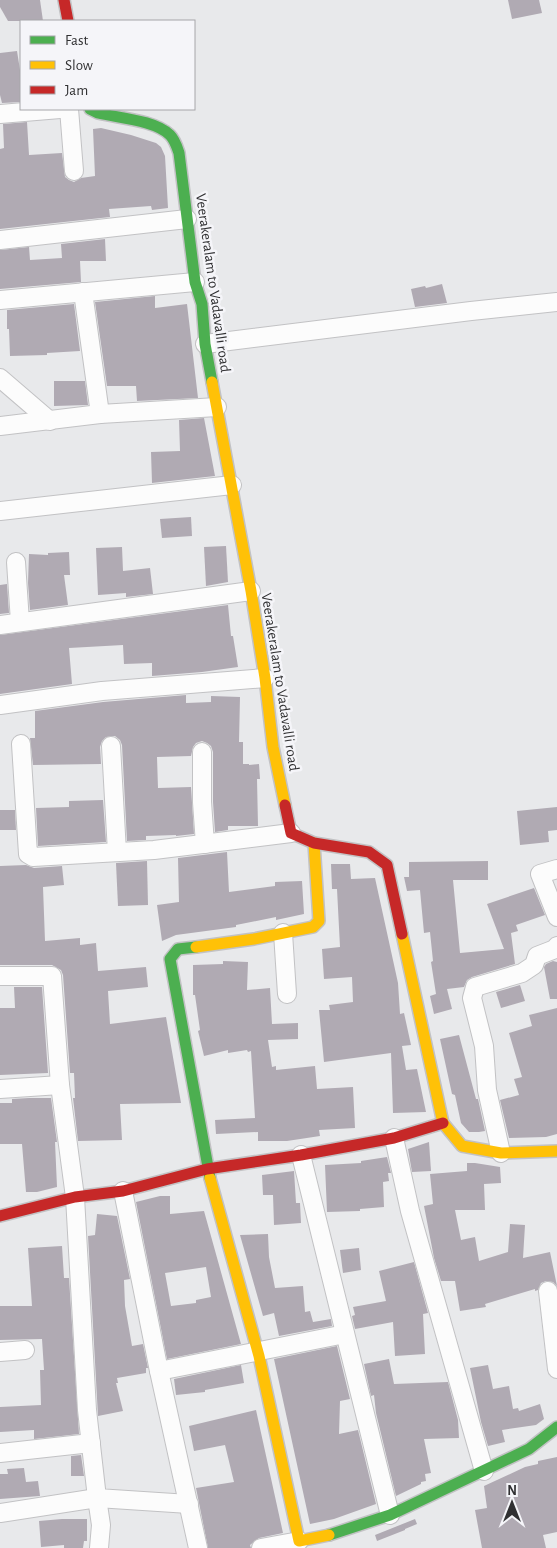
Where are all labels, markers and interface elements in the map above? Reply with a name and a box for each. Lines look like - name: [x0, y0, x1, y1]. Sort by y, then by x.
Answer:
- legend: [20, 20, 195, 110]
- text: Fast: [65, 33, 89, 48]
- text: Slow: [65, 58, 93, 73]
- text: Jam: [65, 83, 88, 98]
- street label: Veerakeralam to Vadavalli road: [193, 193, 233, 374]
- street label: Veerakeralam to Vadavalli road: [258, 592, 302, 772]
- north arrow: [487, 1478, 537, 1528]
- text: N: [507, 1484, 517, 1498]

